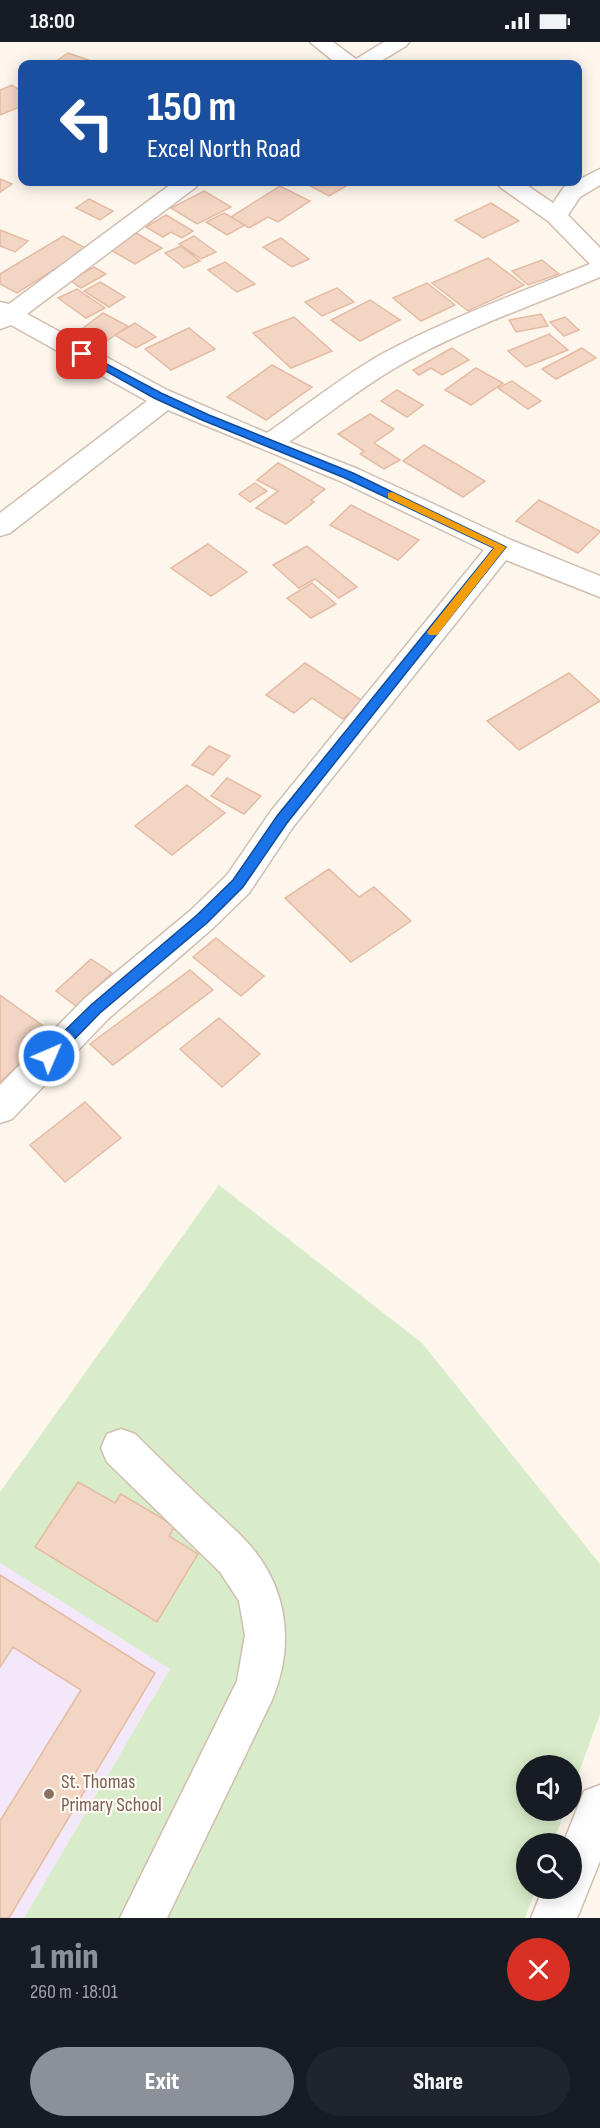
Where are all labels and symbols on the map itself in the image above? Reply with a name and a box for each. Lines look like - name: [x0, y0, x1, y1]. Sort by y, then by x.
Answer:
- pin: [56, 328, 107, 379]
- position arrow: [17, 1024, 81, 1088]
- place label: St. Thomas Primary School: [61, 1770, 162, 1817]
- marker: St. Thomas Primary School: [42, 1787, 56, 1801]

